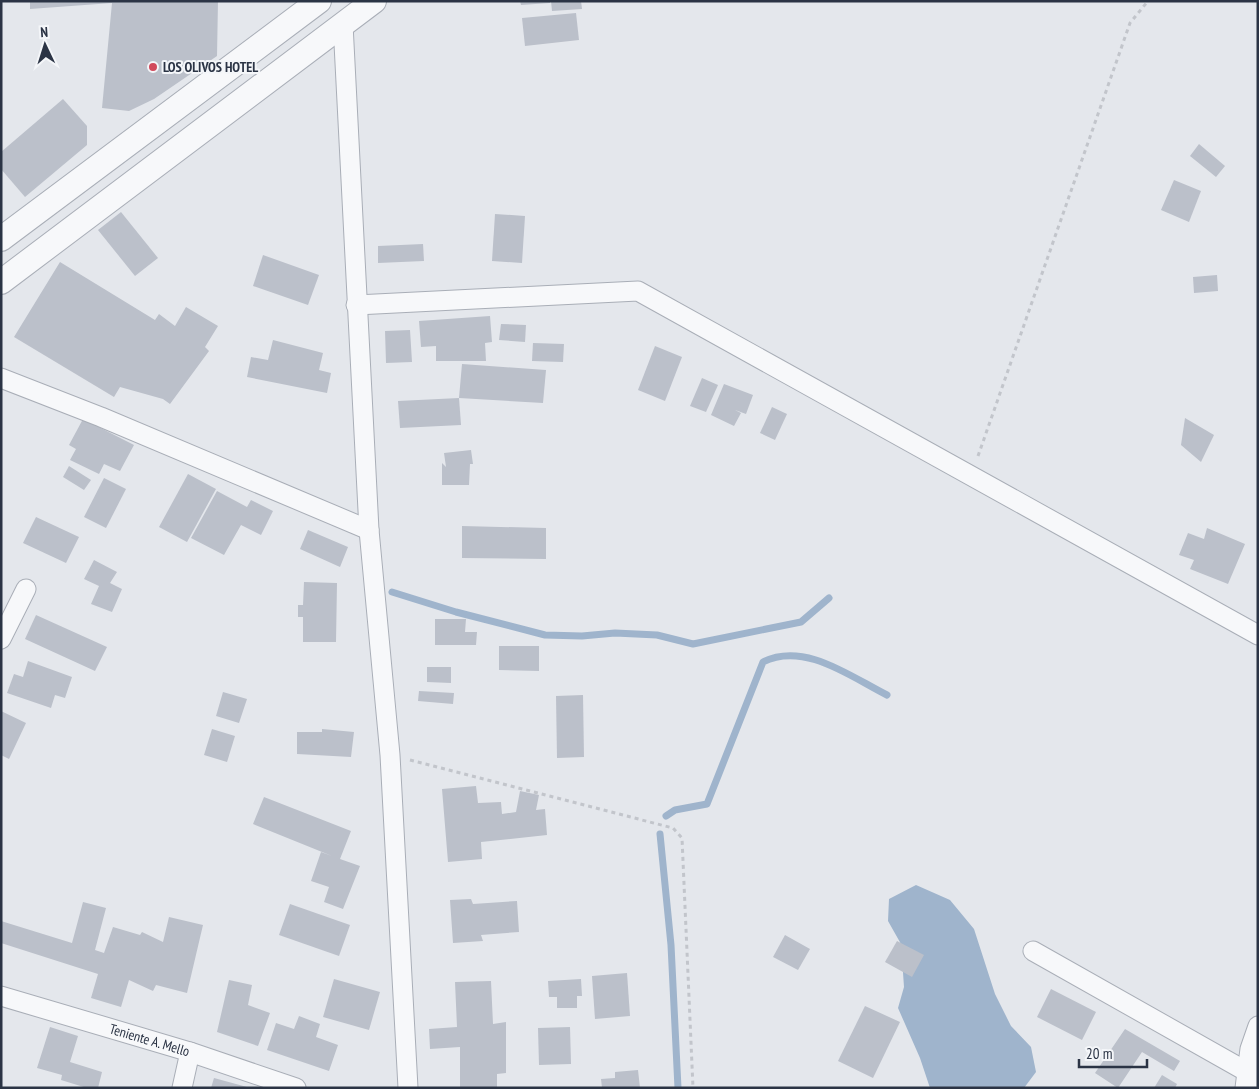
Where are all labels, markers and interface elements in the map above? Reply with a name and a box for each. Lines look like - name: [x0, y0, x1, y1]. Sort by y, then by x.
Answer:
- north arrow: [20, 20, 70, 70]
- text: N: [40, 23, 48, 41]
- place label: LOS OLIVOS HOTEL: [163, 58, 258, 76]
- marker: LOS OLIVOS HOTEL: [147, 61, 159, 73]
- street label: Teniente A. Mello: [107, 1020, 192, 1060]
- scale bar: [1079, 1036, 1146, 1068]
- text: 20 m: [1086, 1044, 1112, 1063]

